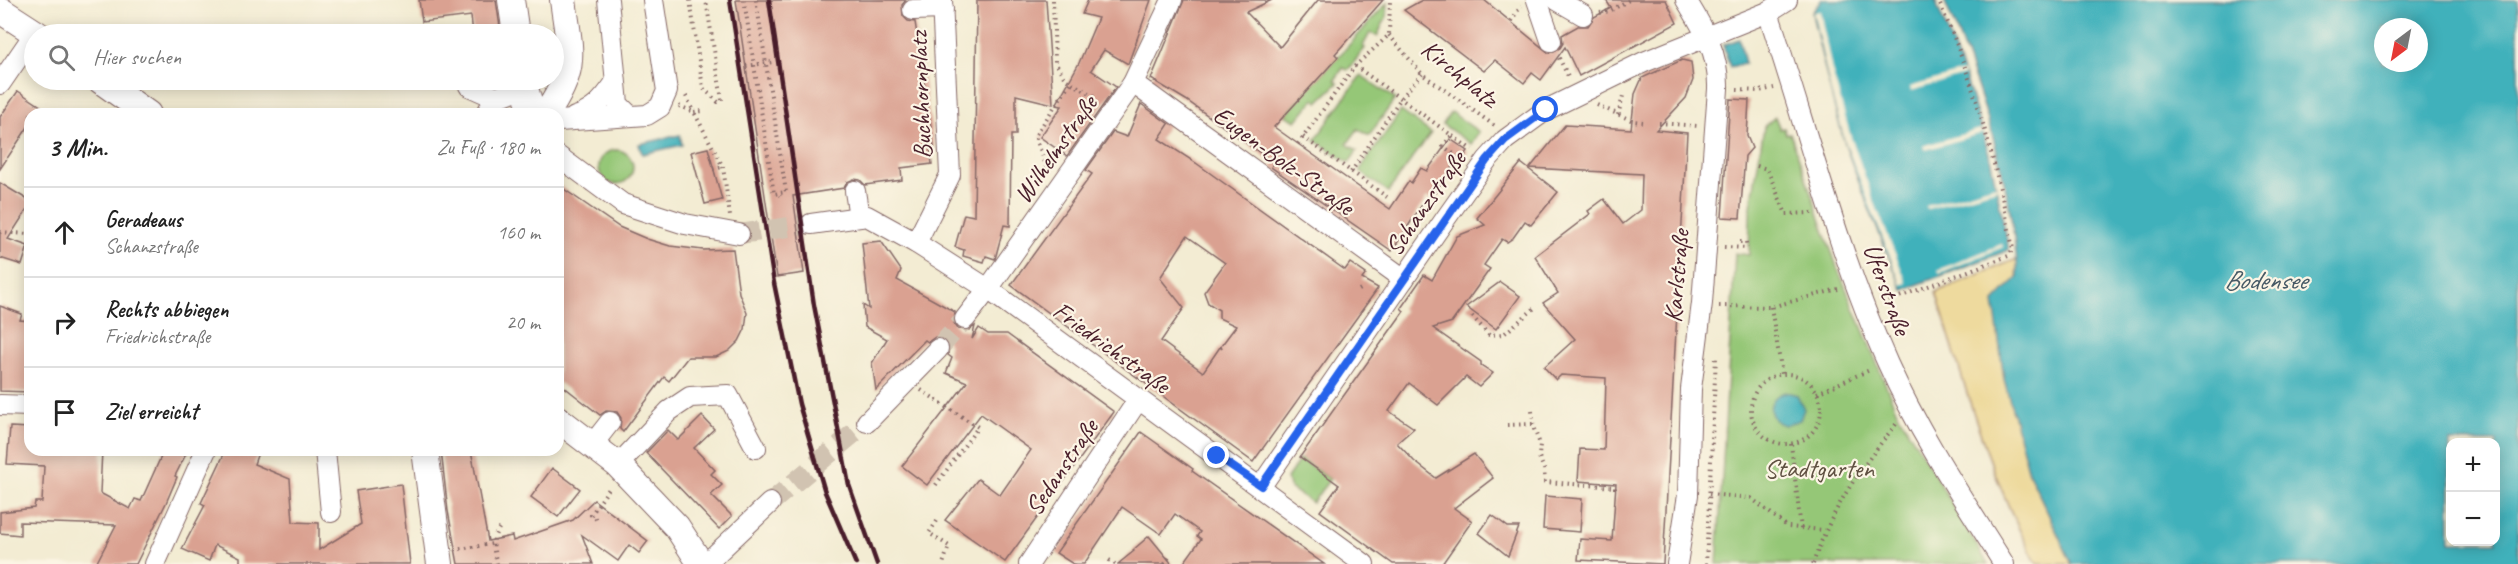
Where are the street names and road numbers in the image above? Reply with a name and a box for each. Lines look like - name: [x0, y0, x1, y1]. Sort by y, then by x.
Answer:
- street label: Buchhornplatz: [902, 29, 939, 159]
- street label: Kirchplatz: [1414, 32, 1507, 116]
- street label: Wilhelmstraße: [1006, 87, 1106, 210]
- street label: Eugen-Bolz-Straße: [1207, 98, 1363, 224]
- street label: Schanzstraße: [1377, 142, 1475, 262]
- street label: Karlstraße: [1656, 226, 1697, 324]
- street label: Uferstraße: [1856, 239, 1920, 342]
- street label: Friedrichstraße: [1047, 294, 1179, 402]
- street label: Sedanstraße: [1017, 411, 1107, 522]

